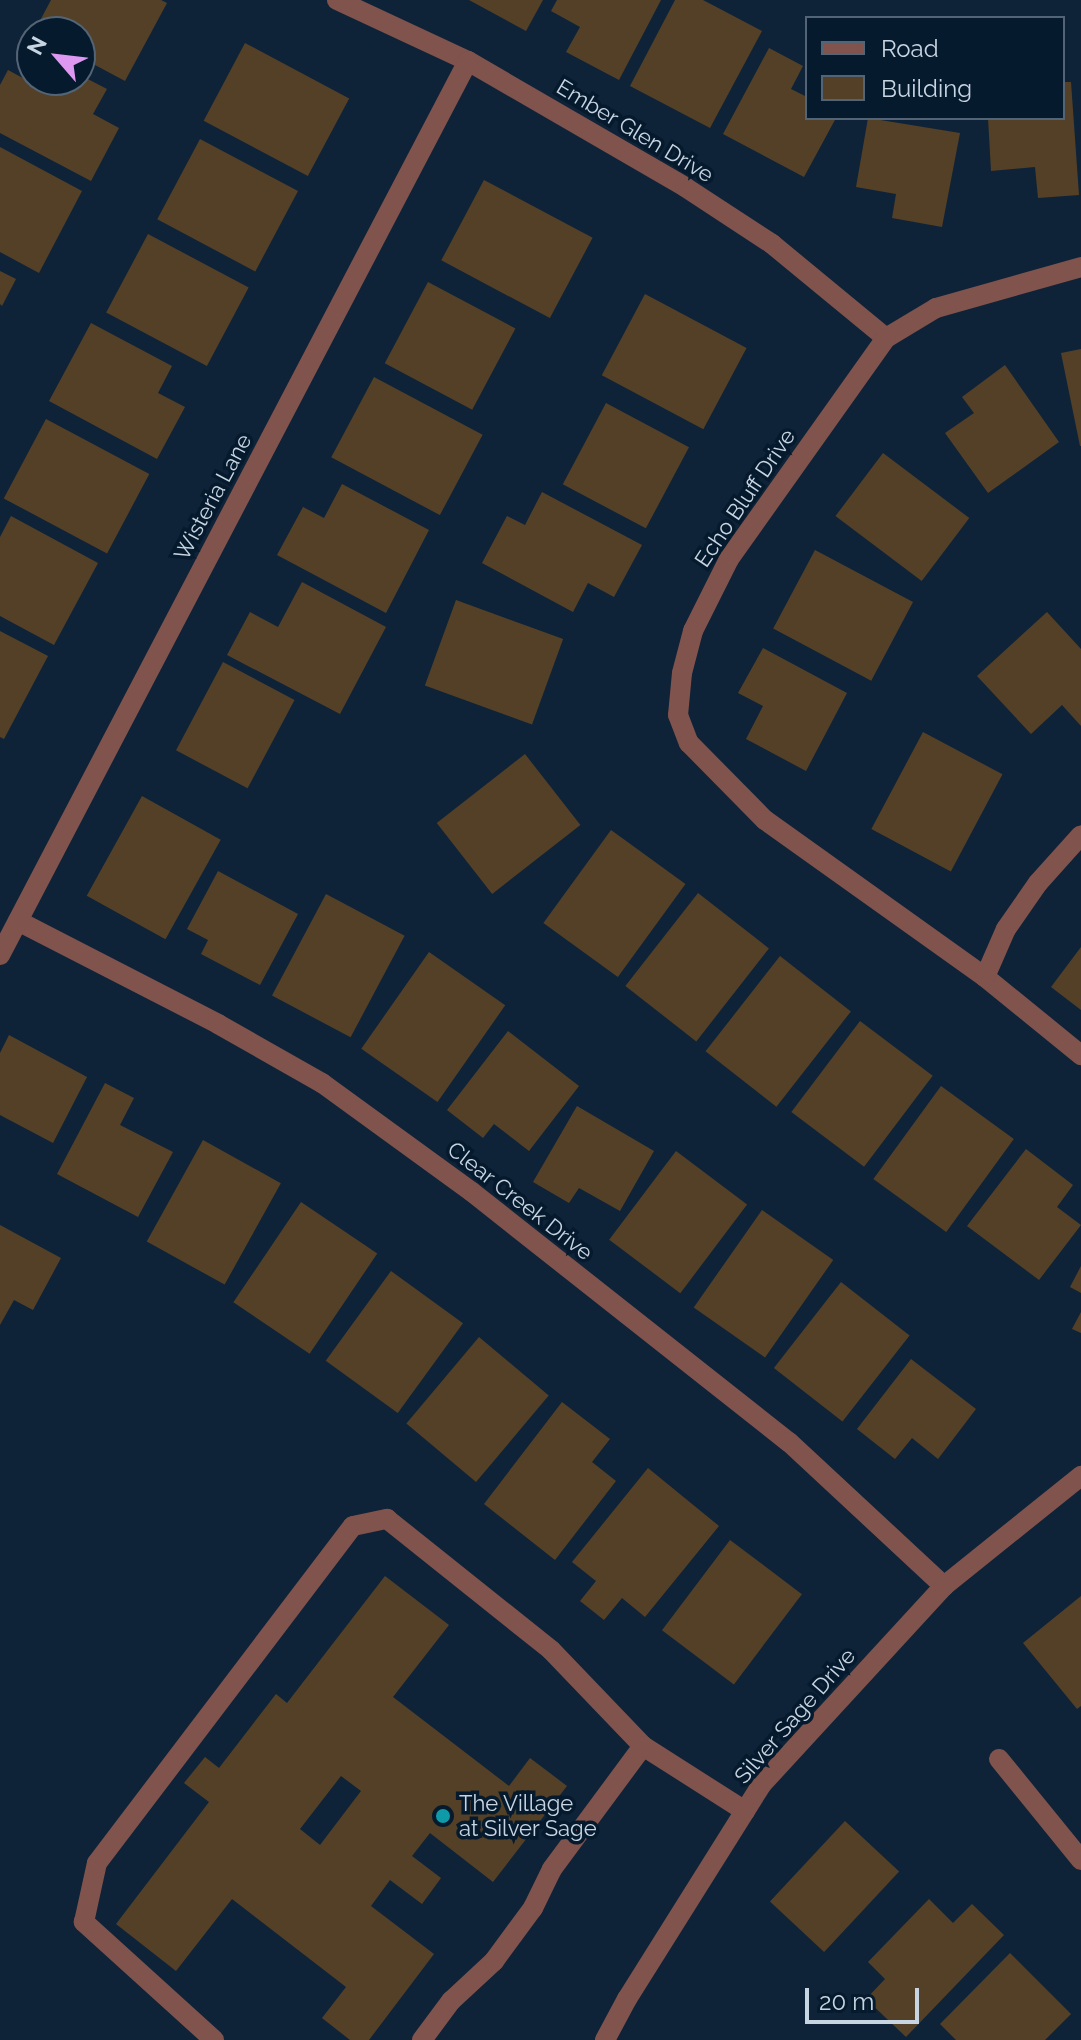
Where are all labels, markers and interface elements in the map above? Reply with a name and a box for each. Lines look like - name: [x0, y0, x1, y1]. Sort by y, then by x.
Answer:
- north arrow: [16, 16, 96, 96]
- legend: [805, 16, 1065, 120]
- text: N: [21, 32, 52, 59]
- text: Road: [881, 34, 939, 63]
- street label: Ember Glen Drive: [552, 74, 718, 188]
- text: Building: [881, 74, 972, 103]
- street label: Echo Bluff Drive: [689, 424, 801, 572]
- street label: Wisteria Lane: [169, 429, 257, 565]
- street label: Clear Creek Drive: [442, 1136, 598, 1266]
- street label: Silver Sage Drive: [729, 1643, 861, 1789]
- place label: The Village at Silver Sage: [459, 1790, 597, 1842]
- marker: The Village at Silver Sage: [434, 1807, 452, 1825]
- scale bar: [809, 1972, 923, 2022]
- text: 20 m: [819, 1987, 874, 2016]

